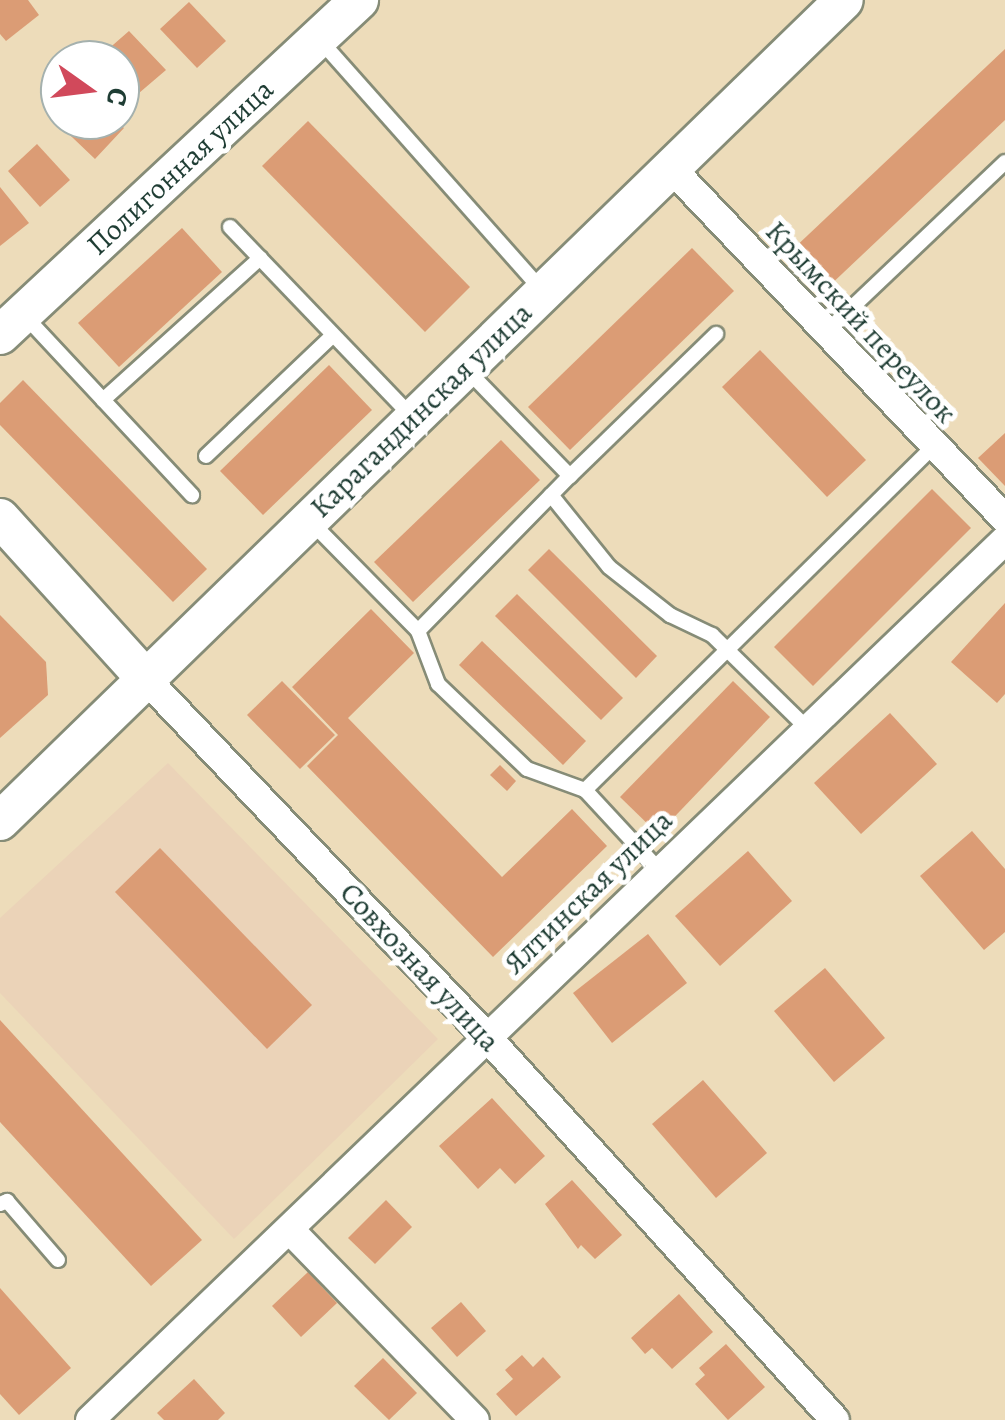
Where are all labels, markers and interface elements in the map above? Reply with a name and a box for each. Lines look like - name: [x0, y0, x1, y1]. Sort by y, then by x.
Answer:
- north arrow: [40, 40, 140, 140]
- street label: Полигонная улица: [79, 71, 281, 263]
- text: С: [97, 84, 138, 110]
- street label: Крымский переулок: [758, 213, 964, 431]
- street label: Карагандинская улица: [303, 295, 539, 525]
- street label: Ялтинская улица: [496, 802, 680, 982]
- street label: Совхозная улица: [332, 875, 508, 1059]

